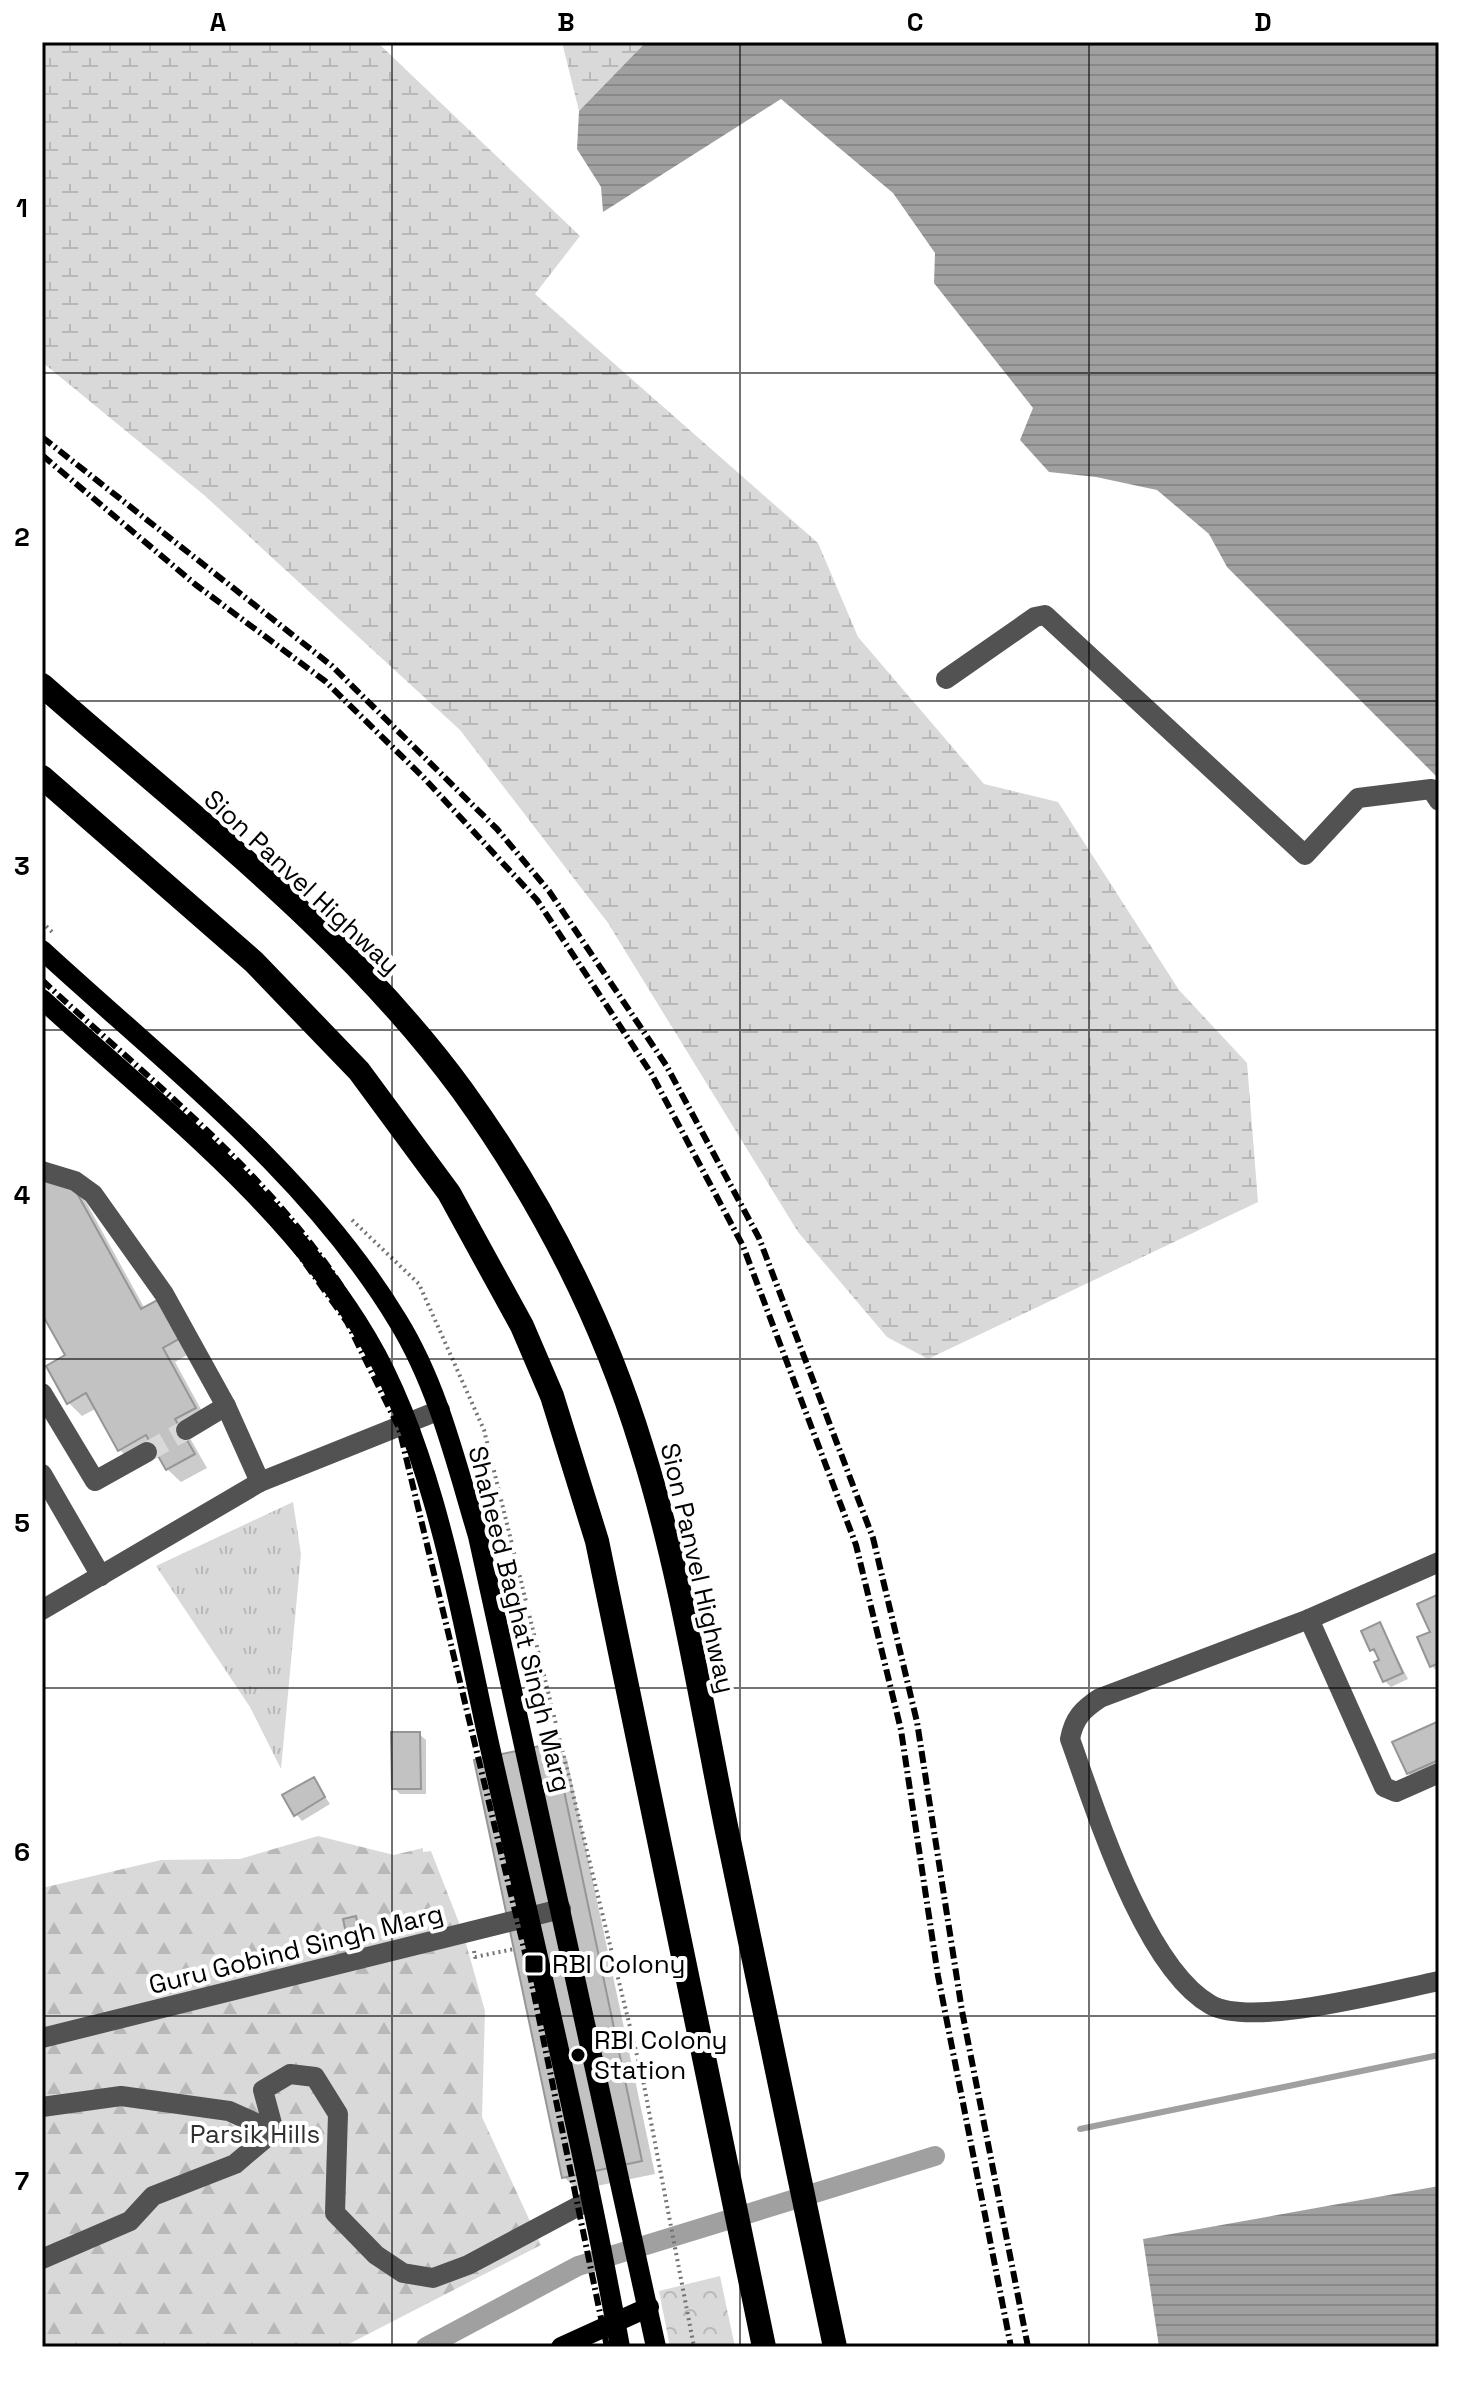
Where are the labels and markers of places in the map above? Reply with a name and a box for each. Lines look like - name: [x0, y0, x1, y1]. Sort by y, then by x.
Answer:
- place label: RBI Colony: [552, 1947, 685, 1981]
- marker: RBI Colony: [523, 1953, 545, 1975]
- place label: RBI Colony Station: [594, 2023, 727, 2087]
- marker: RBI Colony Station: [569, 2046, 587, 2064]

